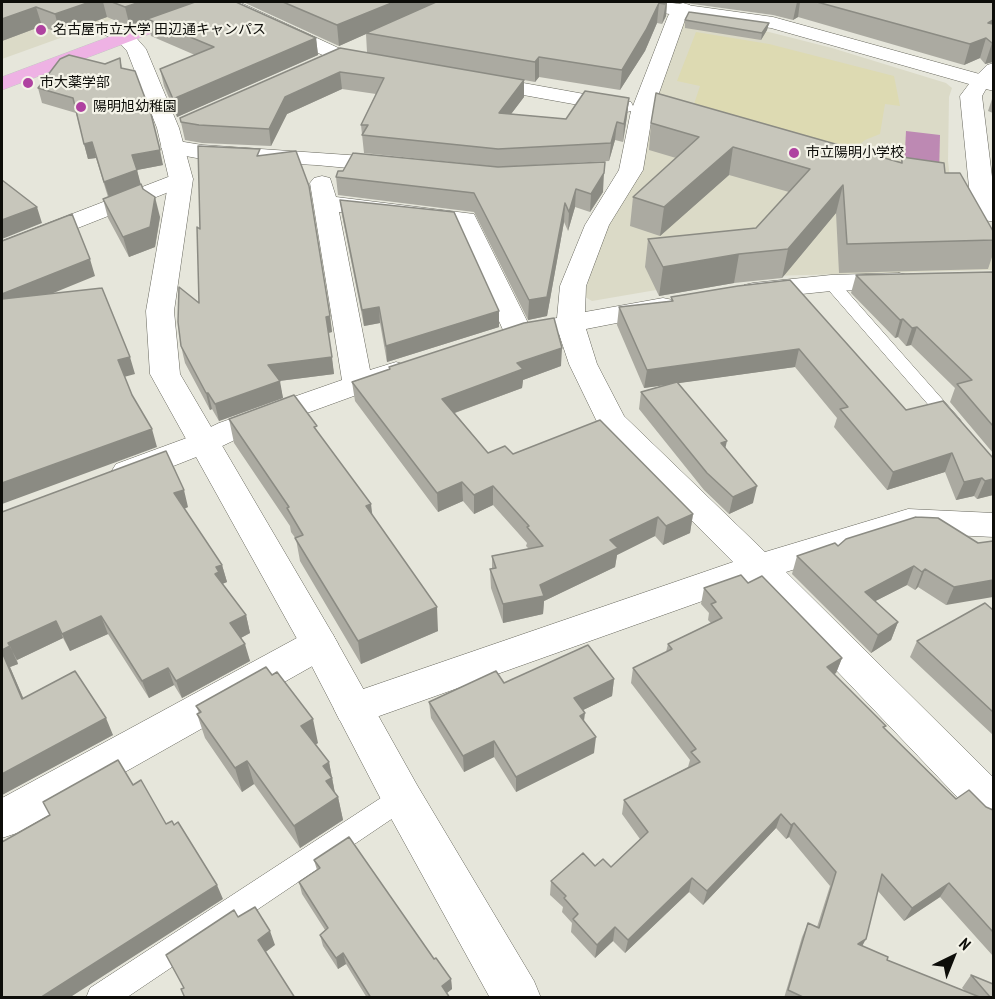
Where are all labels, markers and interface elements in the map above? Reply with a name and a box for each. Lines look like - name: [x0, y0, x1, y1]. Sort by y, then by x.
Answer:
- place label: 名古屋市立大学 田辺通キャンパス: [53, 22, 266, 38]
- marker: 名古屋市立大学 田辺通キャンパス: [34, 23, 48, 37]
- place label: 市大薬学部: [40, 75, 110, 91]
- marker: 市大薬学部: [21, 76, 35, 90]
- place label: 陽明旭幼稚園: [93, 99, 177, 115]
- marker: 陽明旭幼稚園: [74, 100, 88, 114]
- place label: 市立陽明小学校: [806, 145, 904, 161]
- marker: 市立陽明小学校: [787, 146, 801, 160]
- north arrow: [923, 927, 983, 987]
- text: N: [955, 934, 975, 954]

